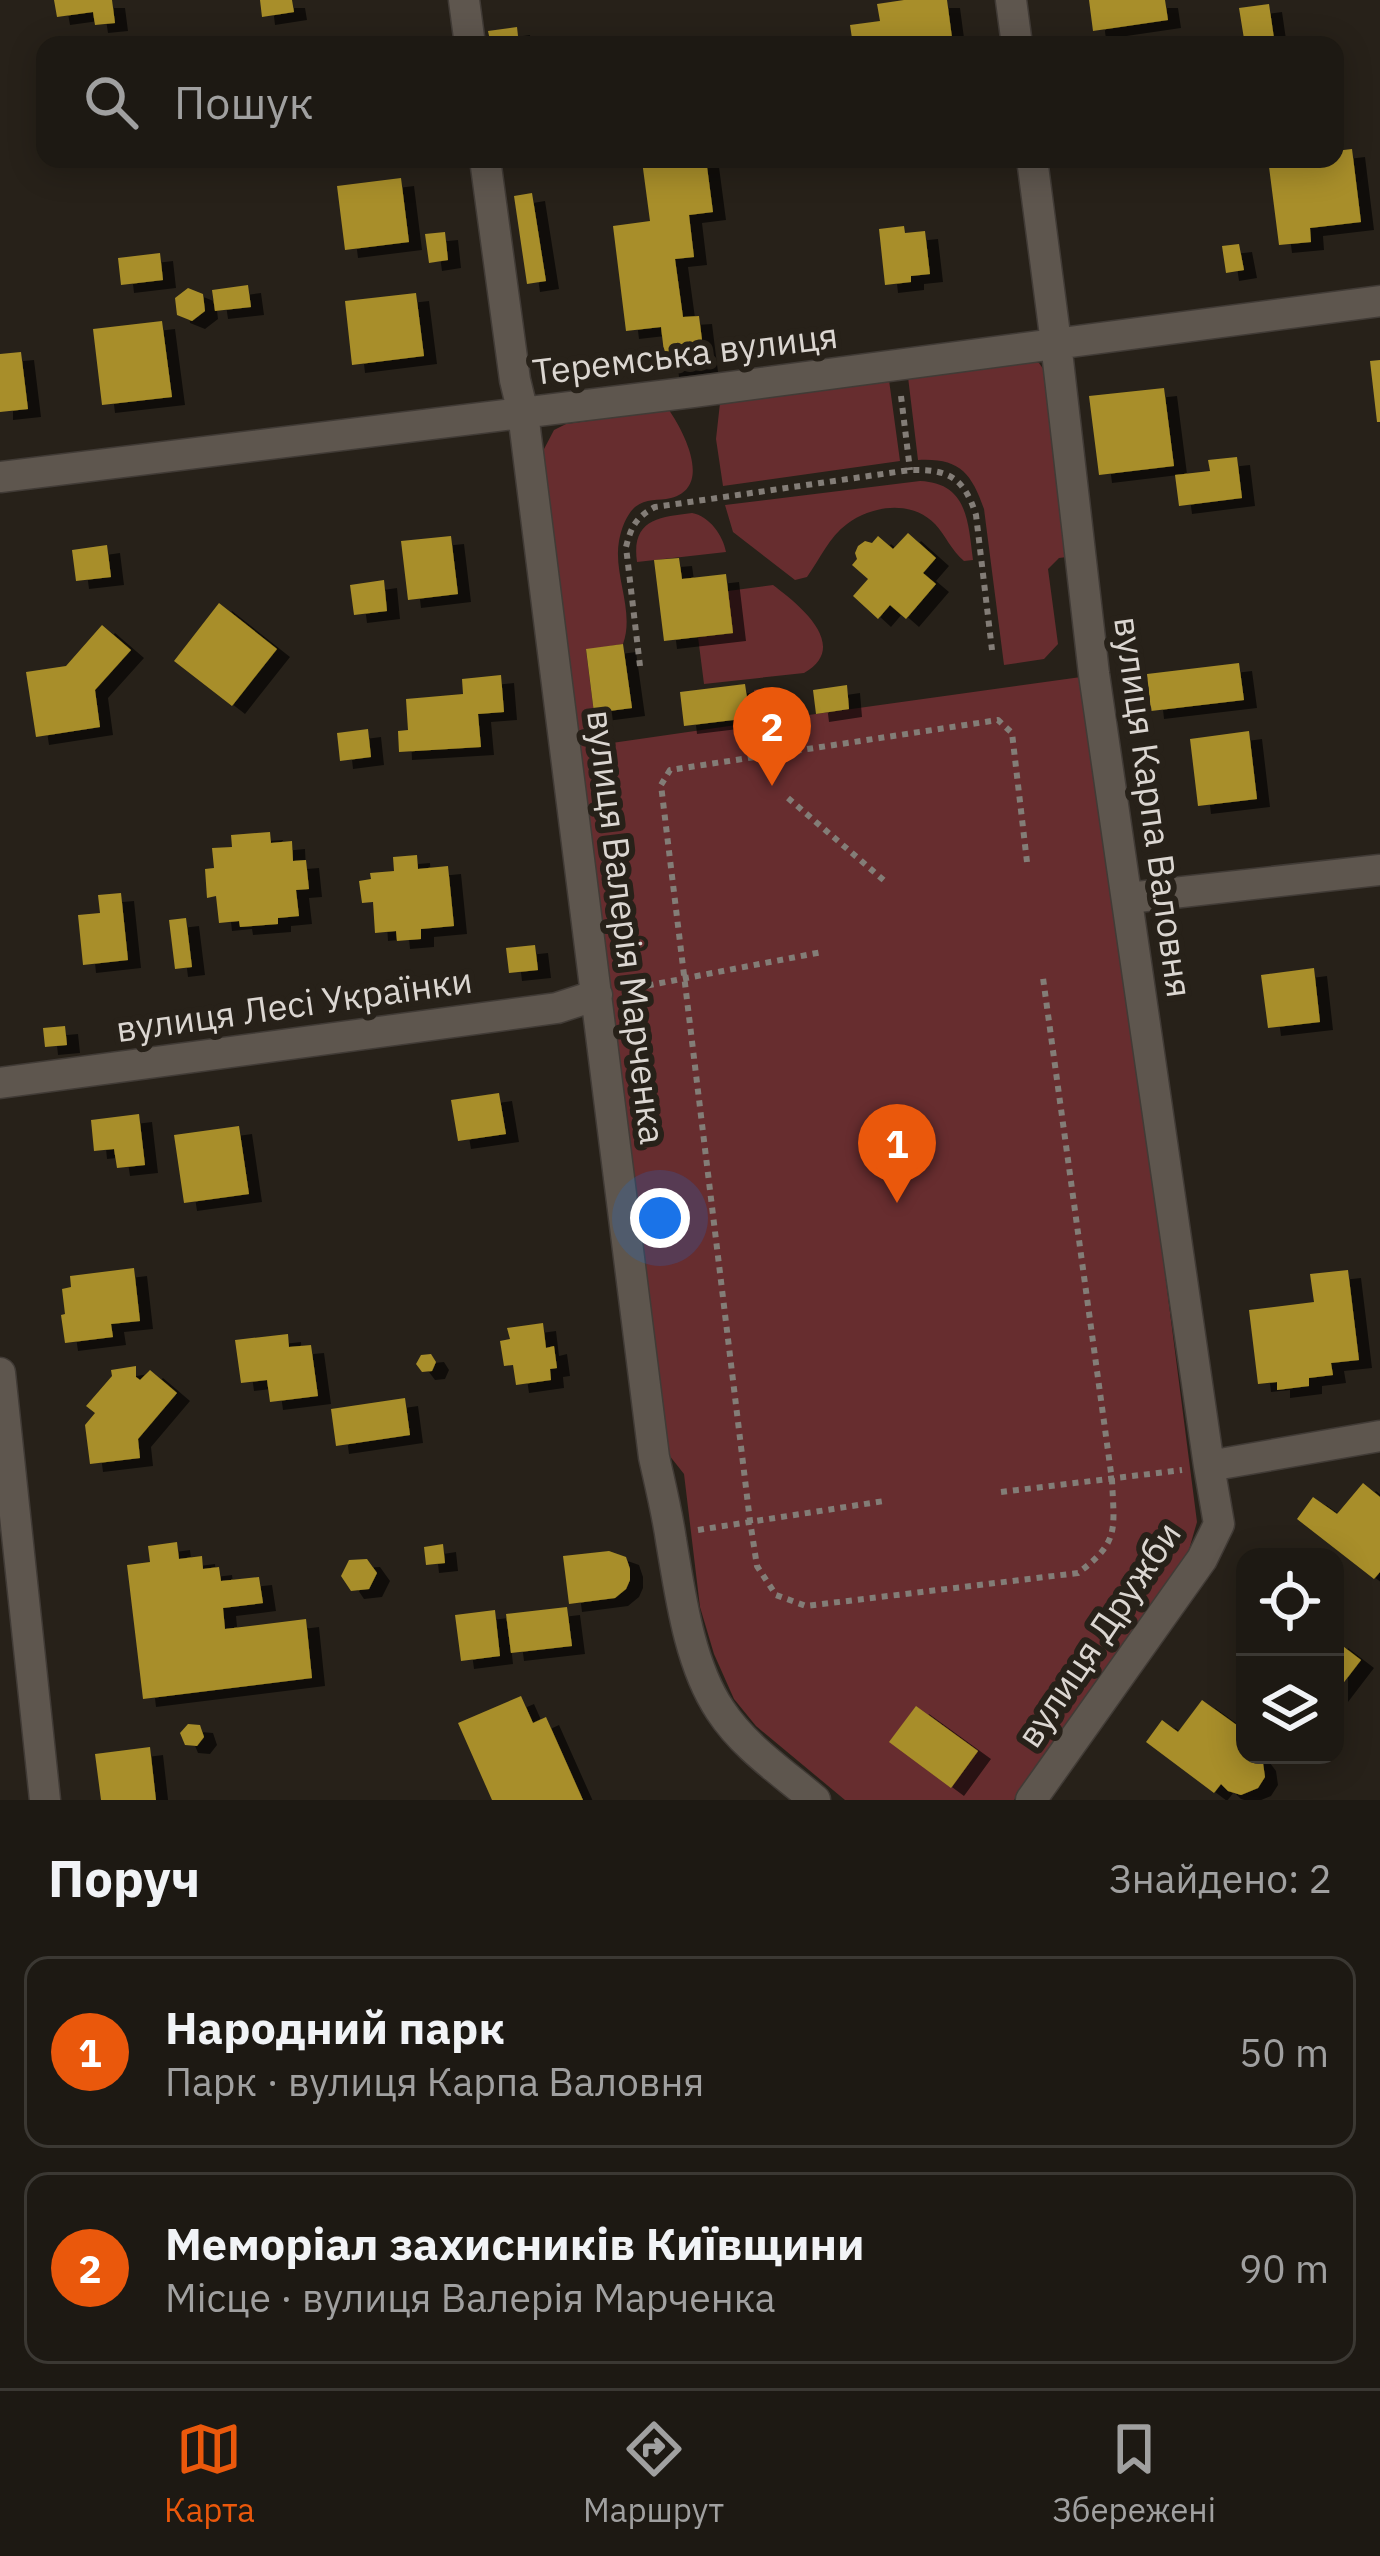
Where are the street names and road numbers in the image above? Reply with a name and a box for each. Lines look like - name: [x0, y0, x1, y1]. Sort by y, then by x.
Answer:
- street label: Теремська вулиця: [530, 311, 840, 395]
- street label: вулиця Карпа Валовня: [1104, 613, 1204, 1001]
- street label: вулиця Валерія Марченка: [577, 707, 677, 1147]
- street label: вулиця Лесі Українки: [113, 956, 475, 1052]
- street label: вулиця Дружби: [1005, 1512, 1191, 1756]

